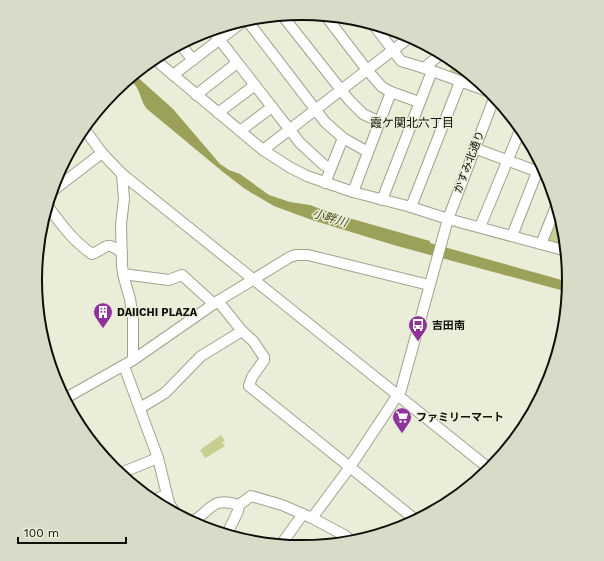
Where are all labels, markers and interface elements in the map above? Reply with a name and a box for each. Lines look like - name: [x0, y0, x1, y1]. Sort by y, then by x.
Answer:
- district label: 霞ケ関北六丁目: [370, 116, 454, 130]
- street label: かすみ北通り: [451, 129, 487, 195]
- water label: 小畔川: [311, 206, 351, 231]
- building icon: DAIICHI PLAZA: [92, 301, 114, 329]
- place label: DAIICHI PLAZA: [117, 306, 198, 319]
- bus stop icon: 吉田南: [407, 314, 429, 342]
- place label: 吉田南: [432, 319, 465, 332]
- supermarket icon: ファミリーマート: [391, 406, 413, 434]
- place label: ファミリーマート: [416, 411, 504, 424]
- scale bar: [18, 519, 126, 545]
- text: 100 m: [24, 526, 59, 540]

